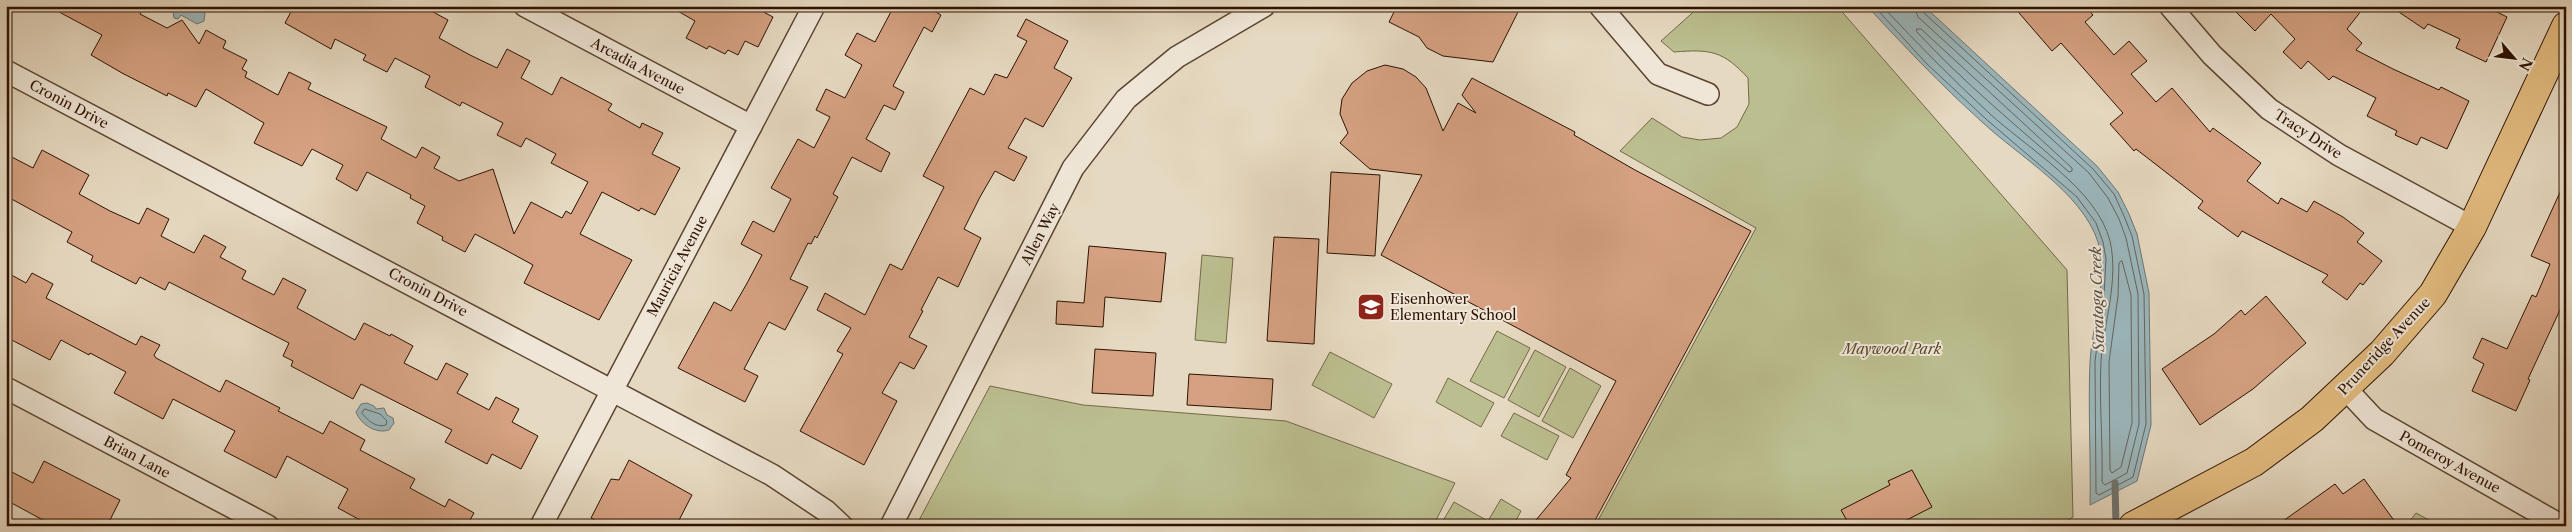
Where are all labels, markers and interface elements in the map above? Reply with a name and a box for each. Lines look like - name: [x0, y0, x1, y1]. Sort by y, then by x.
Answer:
- north arrow: [2490, 32, 2540, 82]
- street label: Arcadia Avenue: [587, 33, 688, 98]
- text: N: [2515, 55, 2536, 74]
- street label: Cronin Drive: [26, 76, 112, 132]
- street label: Tracy Drive: [2271, 105, 2346, 163]
- street label: Allen Way: [1016, 200, 1063, 269]
- street label: Mauricia Avenue: [643, 212, 711, 320]
- water label: Saratoga Creek: [2086, 246, 2108, 353]
- street label: Cronin Drive: [385, 264, 471, 320]
- place label: Eisenhower Elementary School: [1390, 290, 1516, 324]
- school or university icon: Eisenhower Elementary School: [1356, 292, 1386, 322]
- street label: Pruneridge Avenue: [2334, 293, 2434, 399]
- park label: Maywood Park: [1841, 340, 1942, 358]
- street label: Pomeroy Avenue: [2396, 427, 2504, 497]
- street label: Brian Lane: [101, 432, 174, 482]

